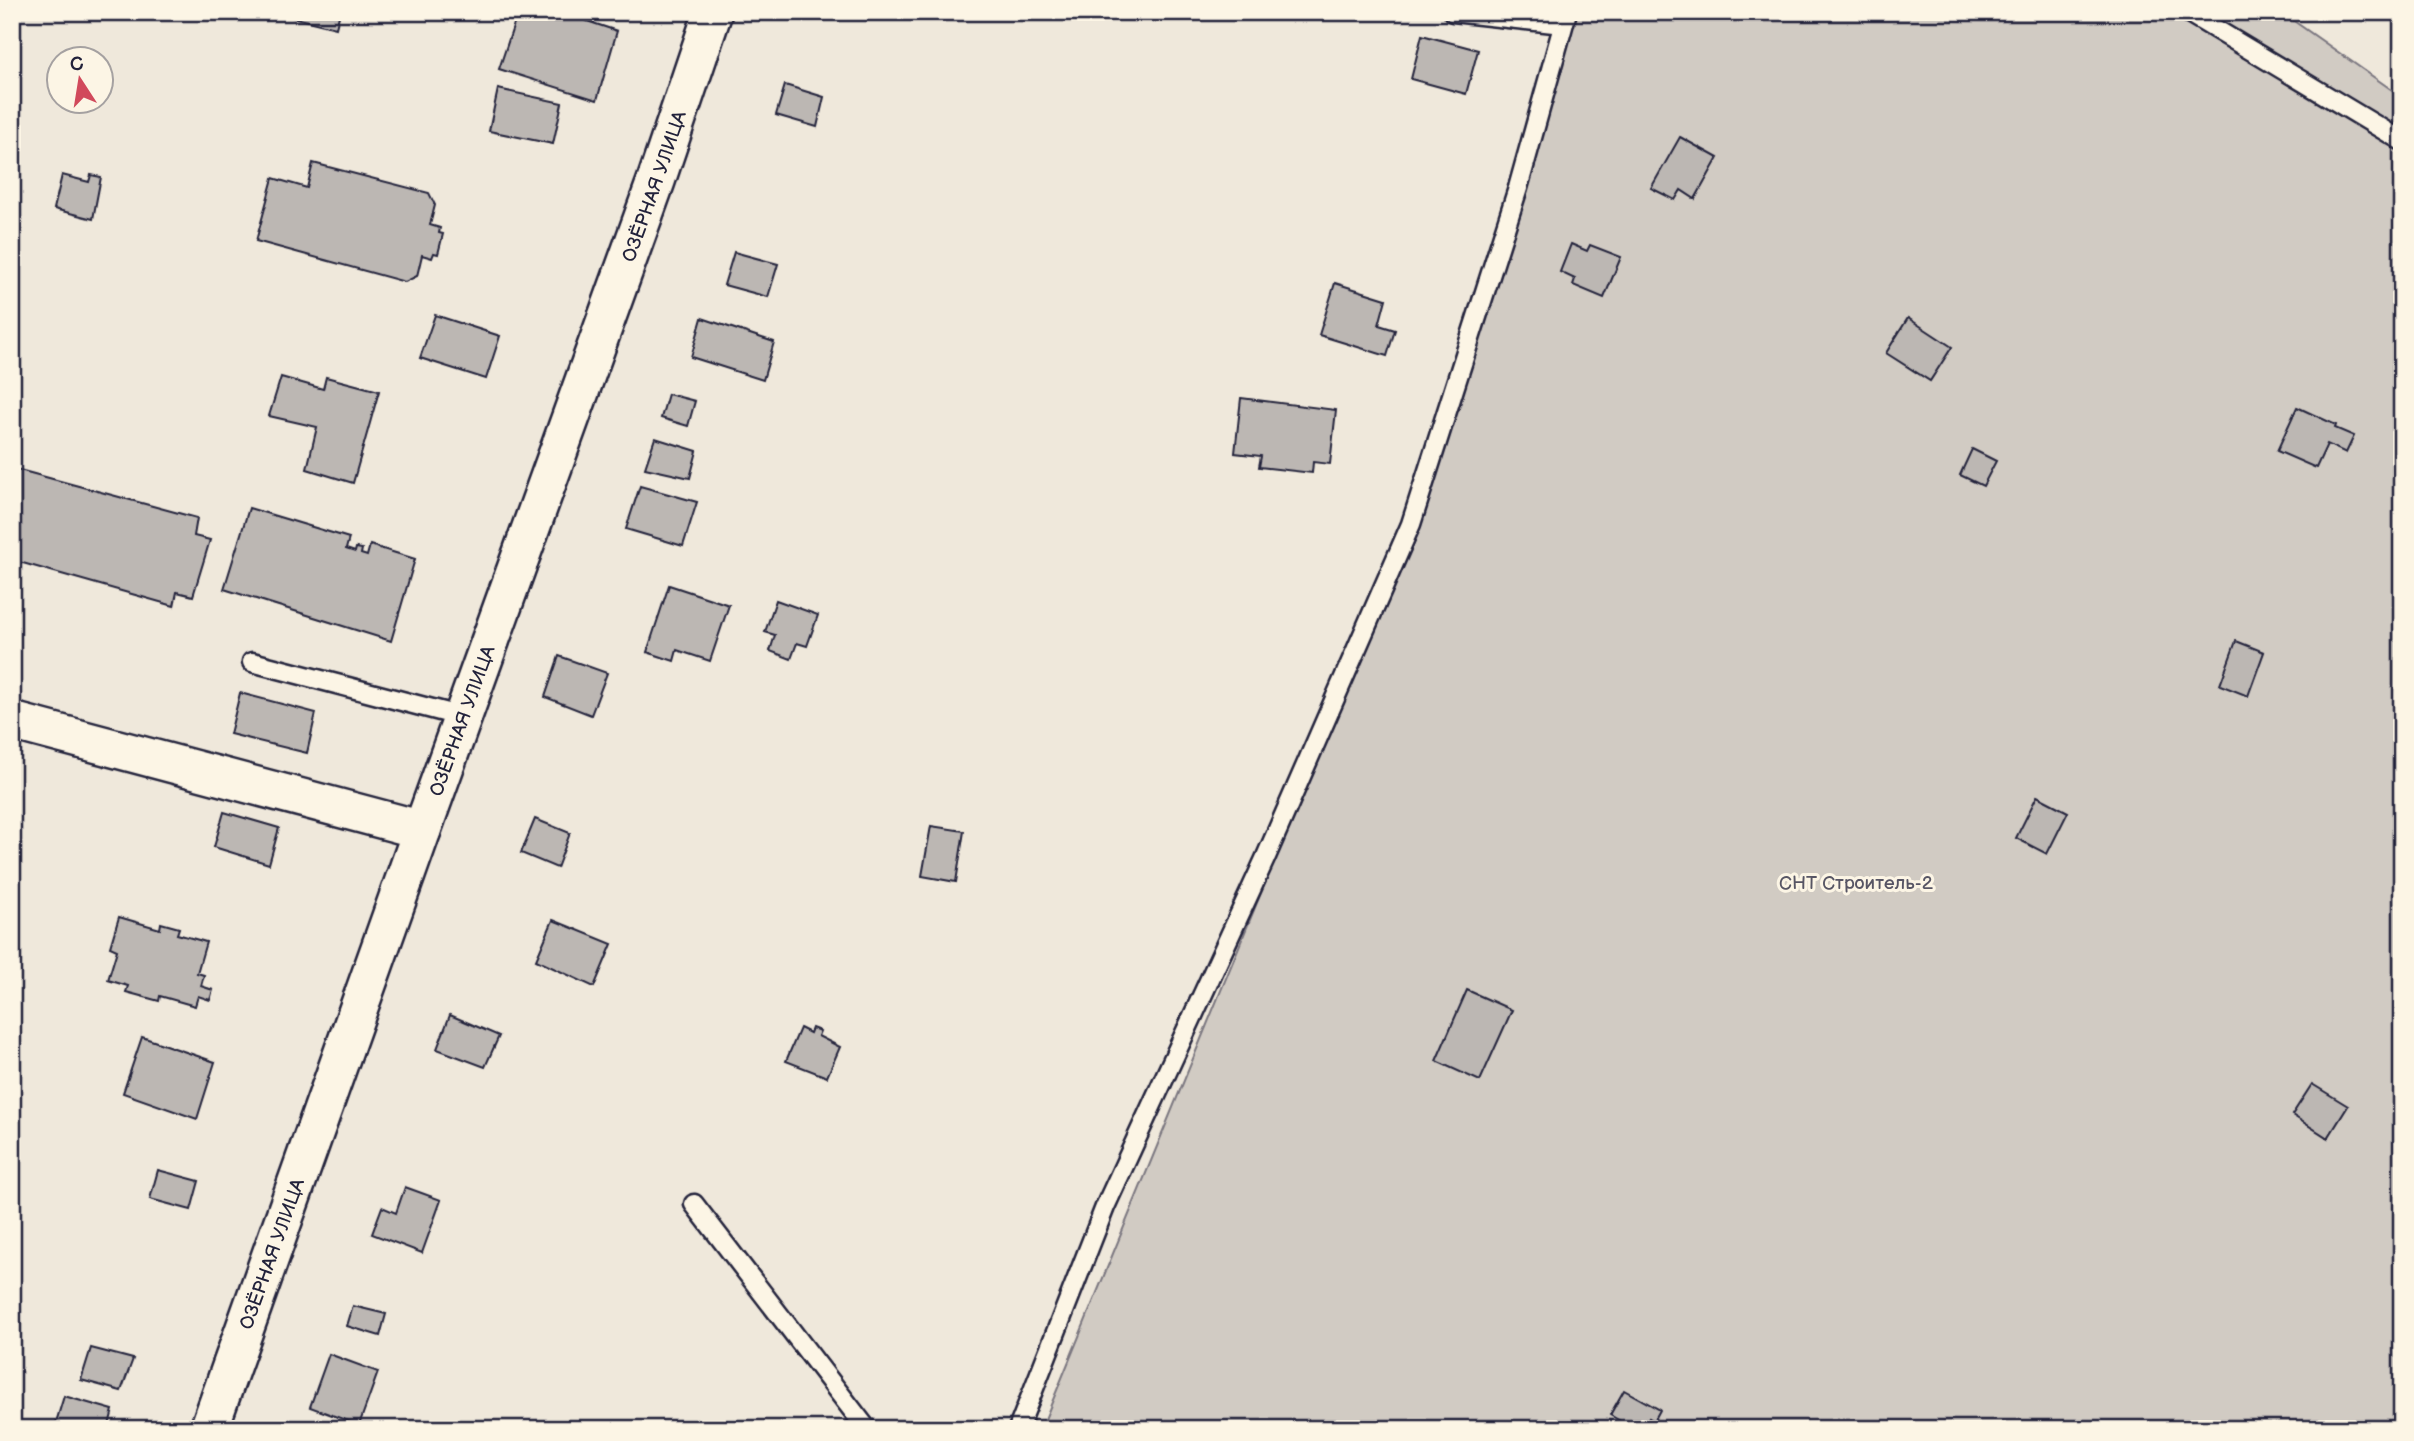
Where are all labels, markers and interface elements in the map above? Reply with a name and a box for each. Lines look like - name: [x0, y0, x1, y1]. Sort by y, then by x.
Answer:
- north arrow: [46, 46, 116, 116]
- text: С: [68, 52, 86, 77]
- street label: ОЗЁРНАЯ УЛИЦА: [618, 108, 692, 265]
- street label: ОЗЁРНАЯ УЛИЦА: [425, 642, 501, 800]
- park label: СНТ Строитель-2: [1779, 872, 1934, 895]
- street label: ОЗЁРНАЯ УЛИЦА: [235, 1175, 310, 1333]

